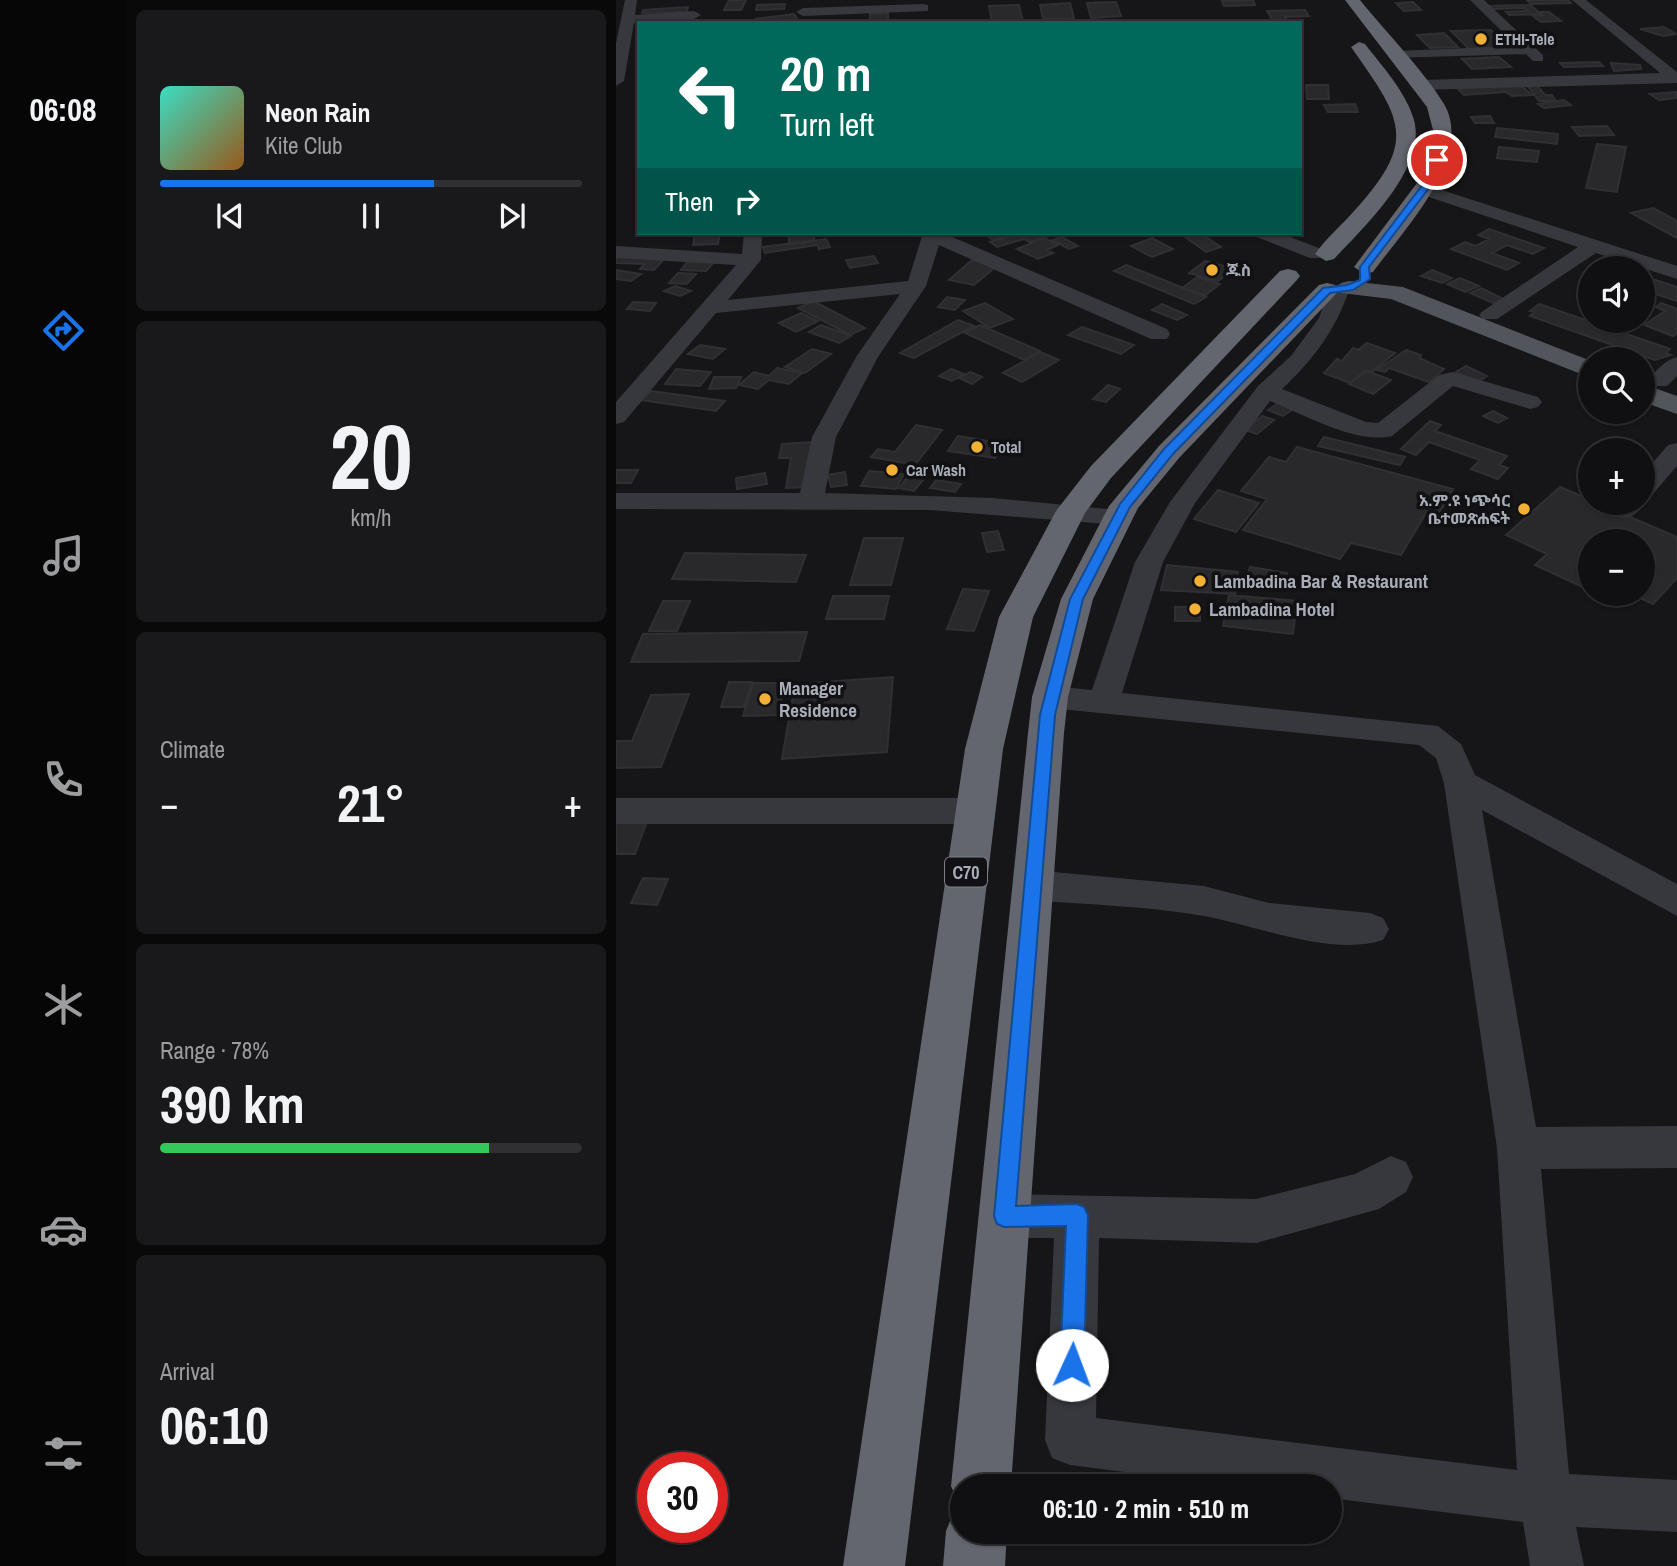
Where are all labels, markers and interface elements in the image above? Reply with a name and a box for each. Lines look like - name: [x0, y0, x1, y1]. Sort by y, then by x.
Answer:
- place label: ETHI-Tele: [1495, 28, 1555, 50]
- marker: ETHI-Tele: [1473, 31, 1489, 47]
- text: 20 m: [780, 40, 872, 106]
- icon: left: [665, 49, 756, 140]
- text: 06:08: [29, 88, 97, 131]
- text: Neon Rain: [265, 95, 370, 130]
- text: Turn left: [780, 103, 874, 146]
- text: Kite Club: [265, 130, 343, 161]
- pin: [1407, 130, 1467, 190]
- icon: arrive: [1418, 141, 1456, 179]
- icon: right: [728, 182, 766, 220]
- text: Then: [665, 184, 714, 219]
- icon: previous: [211, 197, 249, 235]
- icon: pause: [352, 197, 390, 235]
- icon: next: [493, 197, 531, 235]
- map controls: [1578, 256, 1655, 606]
- button: sound: [1578, 256, 1655, 333]
- place label: ጁስ: [1226, 259, 1251, 281]
- marker: ጁስ: [1204, 262, 1220, 278]
- icon: directions: [39, 306, 88, 355]
- button: search: [1578, 347, 1655, 424]
- text: 20: [330, 395, 413, 517]
- place label: Total: [991, 436, 1021, 458]
- button: +: [1578, 438, 1655, 515]
- marker: Total: [969, 439, 985, 455]
- place label: Car Wash: [906, 459, 966, 481]
- marker: Car Wash: [884, 462, 900, 478]
- place label: አ.ም.ዩ ነጭሳር ቤተመጽሐፍት: [1419, 489, 1510, 529]
- marker: አ.ም.ዩ ነጭሳር ቤተመጽሐፍት: [1516, 501, 1532, 517]
- text: km/h: [351, 502, 391, 533]
- button: −: [1578, 529, 1655, 606]
- icon: music: [39, 531, 88, 580]
- place label: Lambadina Bar & Restaurant: [1214, 568, 1428, 594]
- marker: Lambadina Bar & Restaurant: [1192, 573, 1208, 589]
- place label: Lambadina Hotel: [1209, 596, 1335, 622]
- marker: Lambadina Hotel: [1187, 601, 1203, 617]
- place label: Manager Residence: [779, 675, 857, 723]
- marker: Manager Residence: [757, 691, 773, 707]
- text: Climate: [160, 734, 225, 765]
- icon: phone: [39, 755, 88, 804]
- text: 21°: [337, 768, 405, 838]
- text: −: [160, 778, 178, 829]
- text: +: [564, 778, 582, 829]
- road number: C70: [945, 858, 987, 886]
- icon: climate: [39, 980, 88, 1029]
- text: Range · 78%: [160, 1035, 269, 1066]
- text: 390 km: [160, 1069, 305, 1139]
- icon: car: [39, 1205, 88, 1254]
- position arrow: [1035, 1328, 1109, 1402]
- text: Arrival: [160, 1356, 215, 1387]
- text: 06:10: [160, 1390, 269, 1460]
- icon: filters: [39, 1429, 88, 1478]
- speed limit sign: 30: [637, 1452, 728, 1543]
- text: 06:10 · 2 min · 510 m: [1043, 1491, 1249, 1526]

